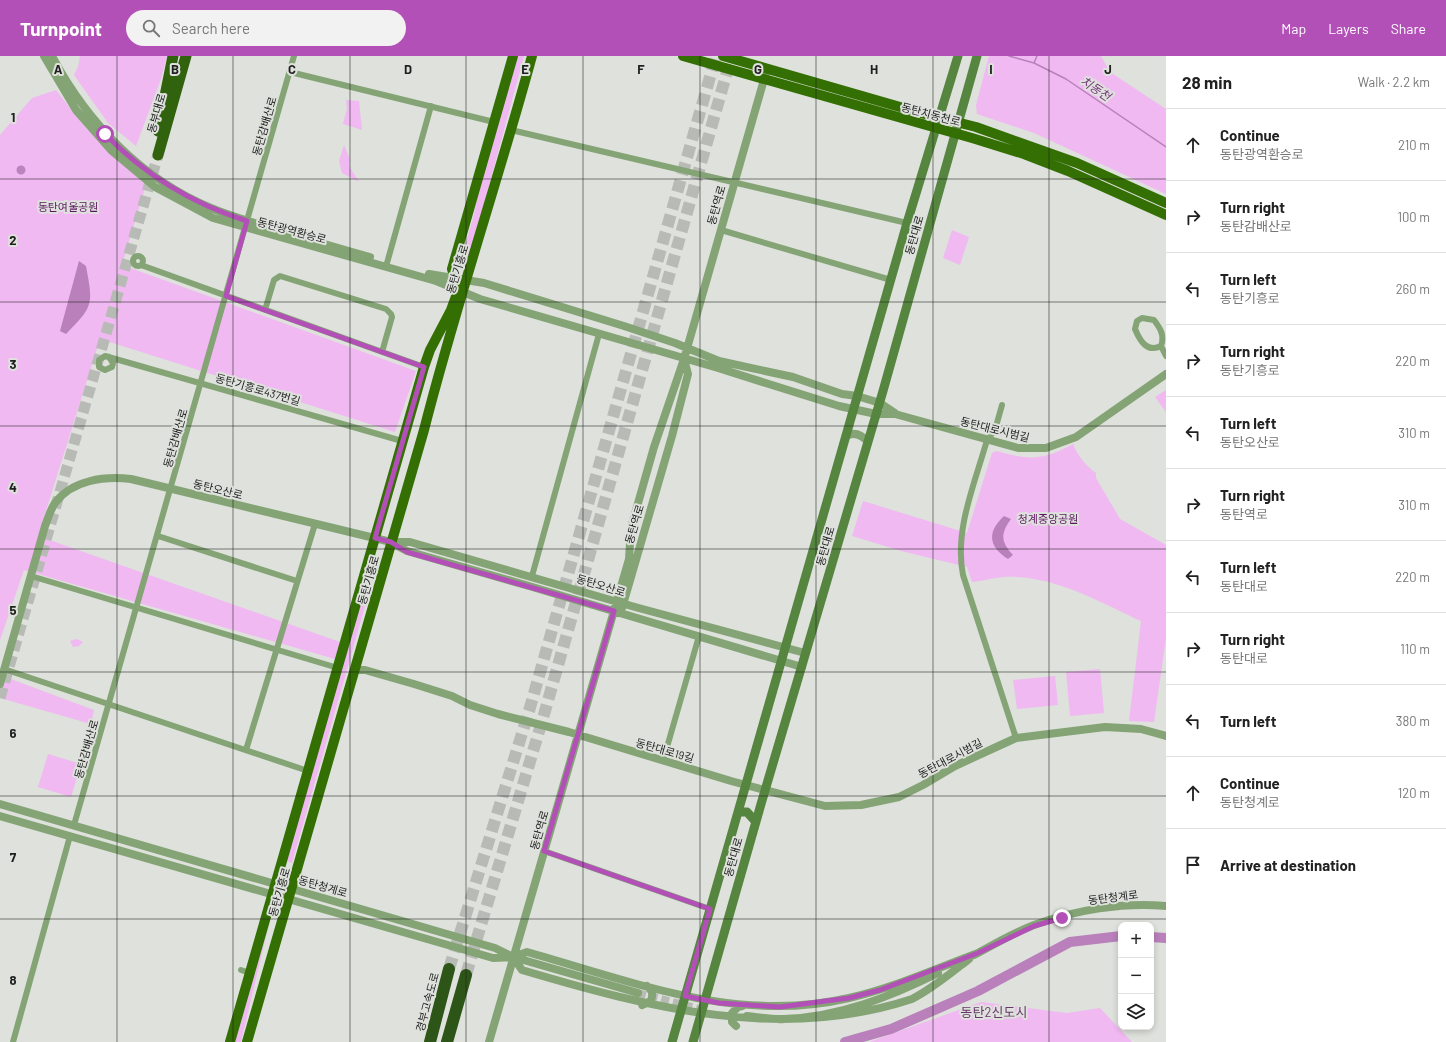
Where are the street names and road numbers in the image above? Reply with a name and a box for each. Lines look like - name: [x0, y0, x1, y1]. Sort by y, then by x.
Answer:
- street label: 동부대로: [144, 92, 168, 134]
- street label: 동탄감배산로: [249, 95, 279, 157]
- street label: 동탄치동천로: [900, 100, 962, 128]
- street label: 동탄역로: [704, 184, 728, 226]
- street label: 동탄대로: [902, 214, 926, 256]
- street label: 동탄광역환승로: [256, 215, 328, 245]
- street label: 동탄기흥로: [443, 243, 471, 295]
- street label: 동탄기흥로437번길: [214, 371, 302, 407]
- street label: 동탄감배산로: [160, 407, 190, 469]
- street label: 동탄대로시범길: [959, 414, 1031, 444]
- street label: 동탄오산로: [192, 477, 244, 501]
- street label: 동탄역로: [622, 503, 646, 545]
- street label: 동탄대로: [813, 525, 837, 567]
- street label: 동탄기흥로: [355, 554, 381, 606]
- street label: 동탄오산로: [575, 571, 627, 599]
- street label: 동탄감배산로: [71, 718, 101, 780]
- street label: 동탄대로19길: [634, 735, 696, 765]
- street label: 동탄대로시범길: [916, 736, 984, 780]
- street label: 동탄역로: [527, 809, 551, 851]
- street label: 동탄대로: [721, 836, 745, 878]
- street label: 동탄기흥로: [266, 866, 292, 918]
- street label: 동탄청계로: [297, 873, 349, 899]
- street label: 동탄청계로: [1087, 887, 1139, 907]
- street label: 경부고속도로: [413, 971, 441, 1033]

